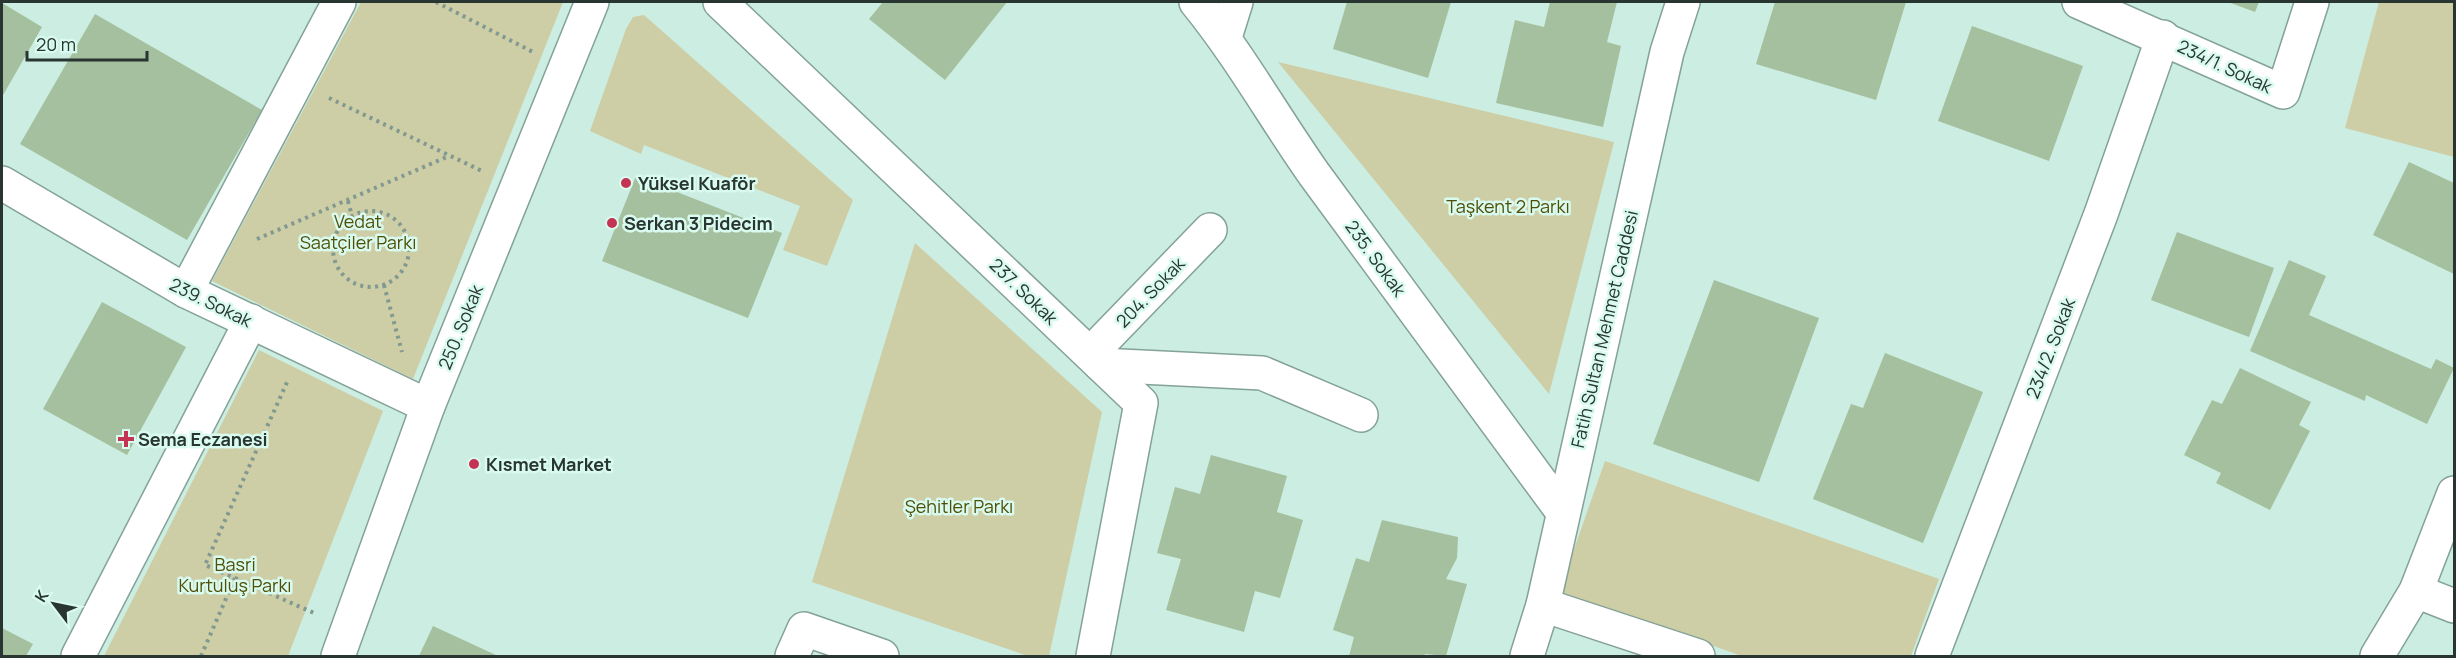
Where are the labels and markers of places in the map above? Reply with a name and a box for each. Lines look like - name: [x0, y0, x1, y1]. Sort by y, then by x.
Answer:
- place label: Yüksel Kuaför: [638, 171, 756, 195]
- marker: Yüksel Kuaför: [619, 176, 633, 190]
- place label: Serkan 3 Pidecim: [624, 211, 773, 235]
- marker: Serkan 3 Pidecim: [605, 216, 619, 230]
- place label: Sema Eczanesi: [138, 427, 268, 451]
- marker: Sema Eczanesi: [119, 432, 133, 446]
- place label: Kısmet Market: [486, 452, 612, 476]
- marker: Kısmet Market: [467, 457, 481, 471]

